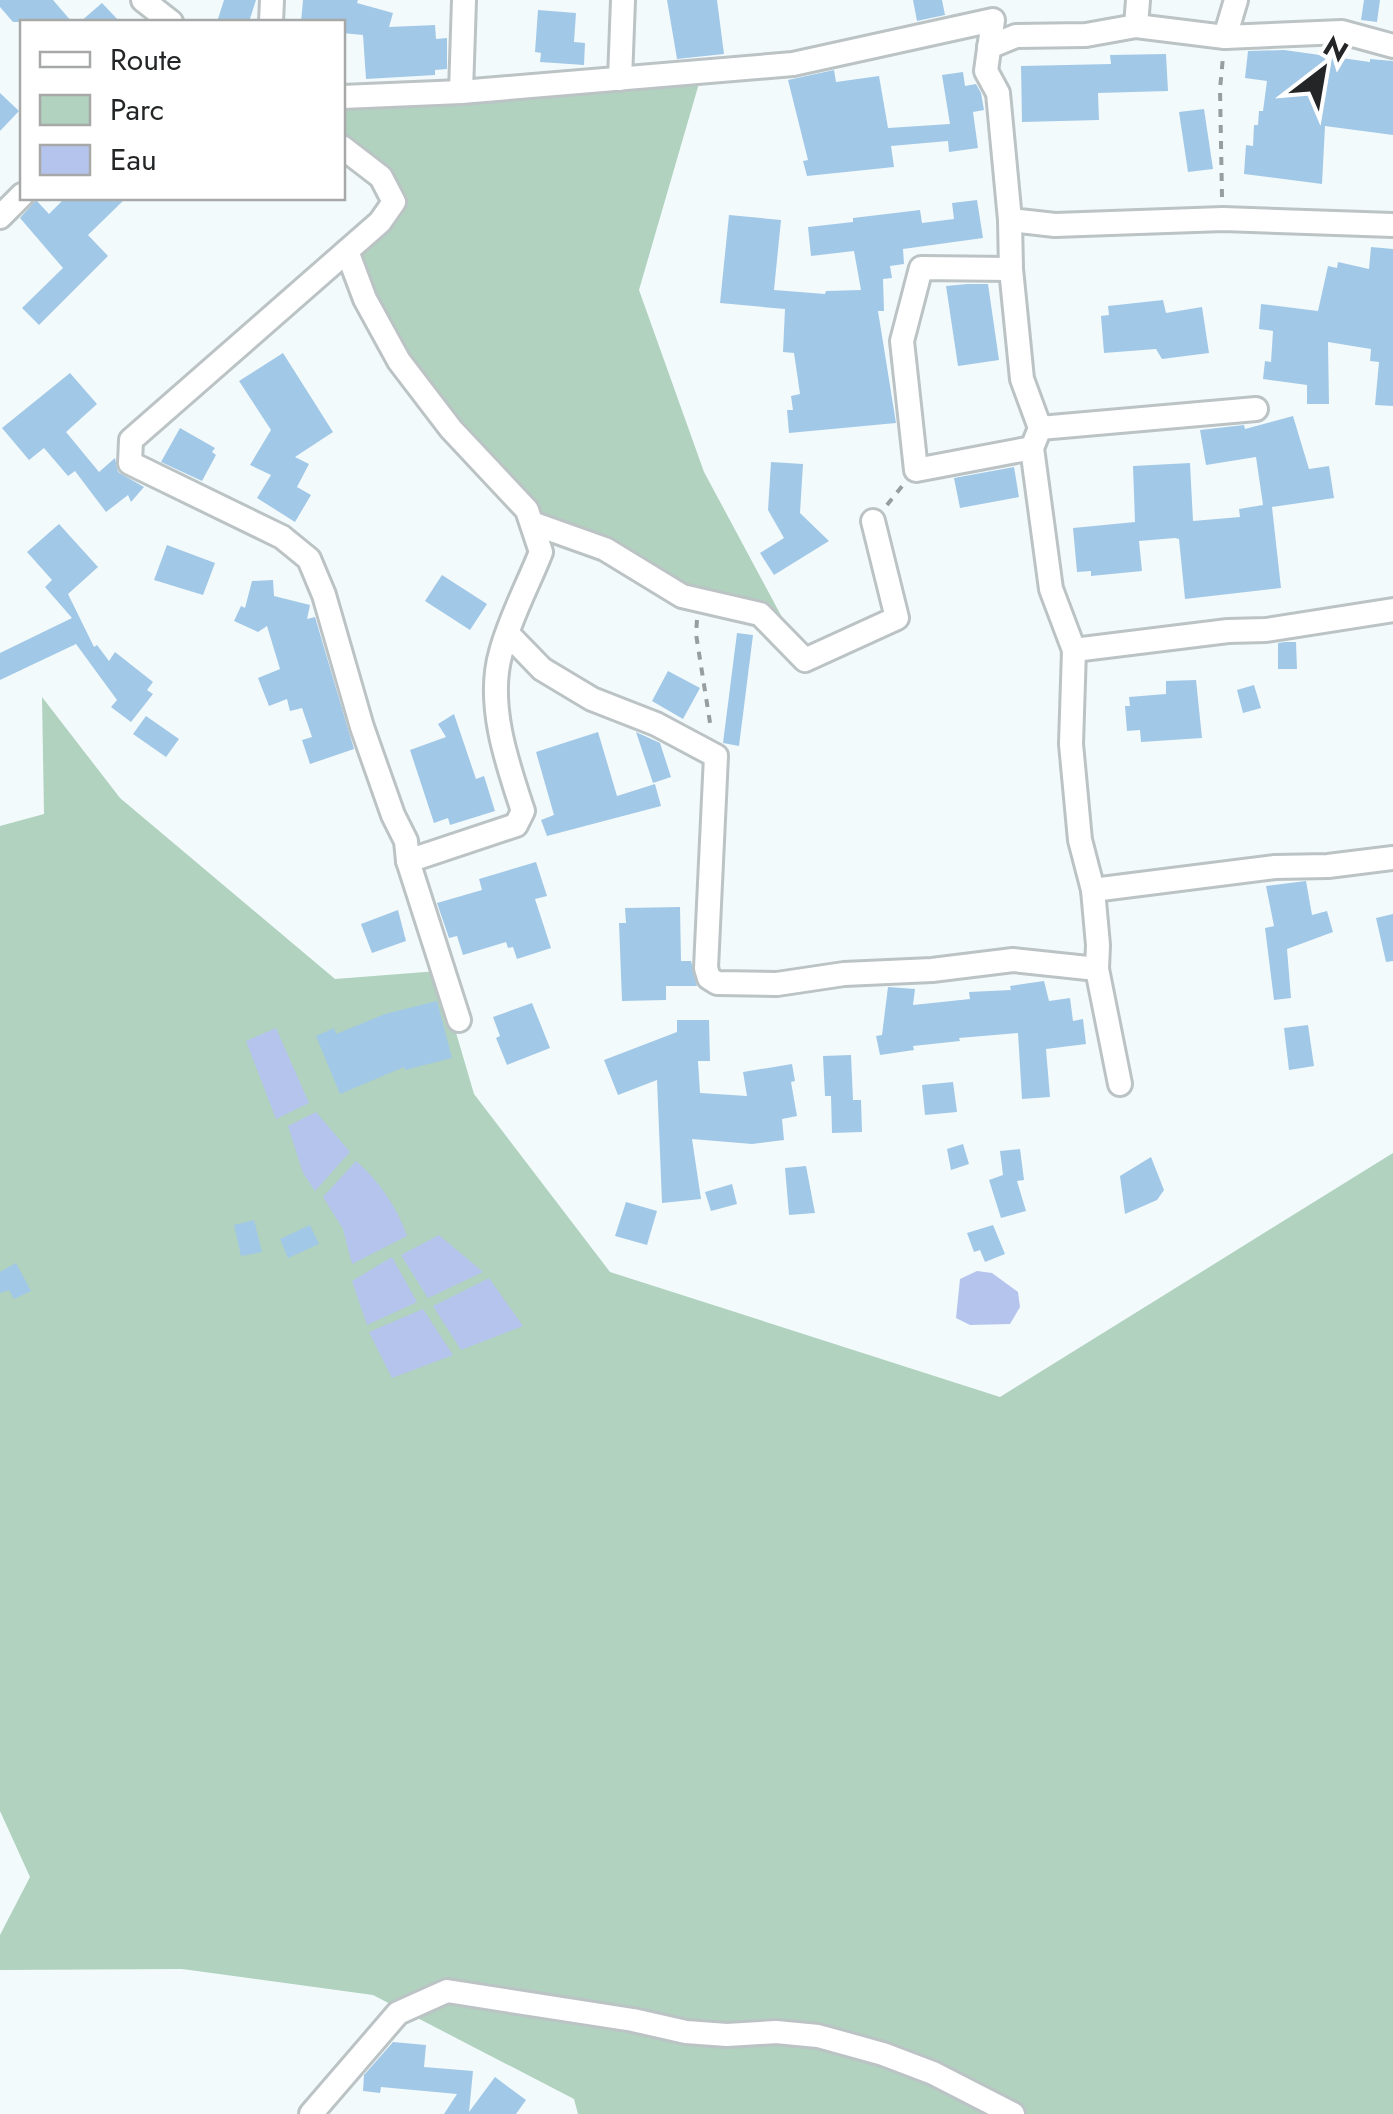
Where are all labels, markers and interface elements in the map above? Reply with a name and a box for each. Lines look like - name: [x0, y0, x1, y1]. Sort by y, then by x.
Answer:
- legend: [20, 20, 345, 200]
- north arrow: [1273, 20, 1373, 120]
- text: N: [1316, 26, 1356, 72]
- text: Route: [110, 38, 182, 81]
- text: Parc: [110, 88, 164, 131]
- text: Eau: [110, 138, 157, 181]

